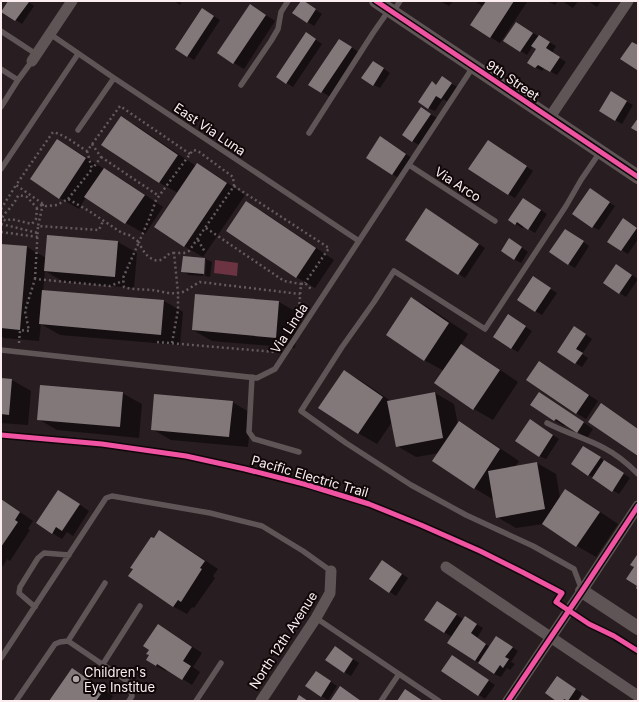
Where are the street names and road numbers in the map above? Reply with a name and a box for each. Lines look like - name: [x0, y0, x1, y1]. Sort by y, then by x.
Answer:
- street label: 9th Street: [483, 56, 543, 104]
- street label: East Via Luna: [171, 99, 249, 159]
- street label: Via Arco: [432, 163, 484, 205]
- street label: Via Linda: [267, 300, 311, 356]
- street label: Pacific Electric Trail: [250, 452, 370, 500]
- street label: North 12th Avenue: [246, 588, 320, 692]

